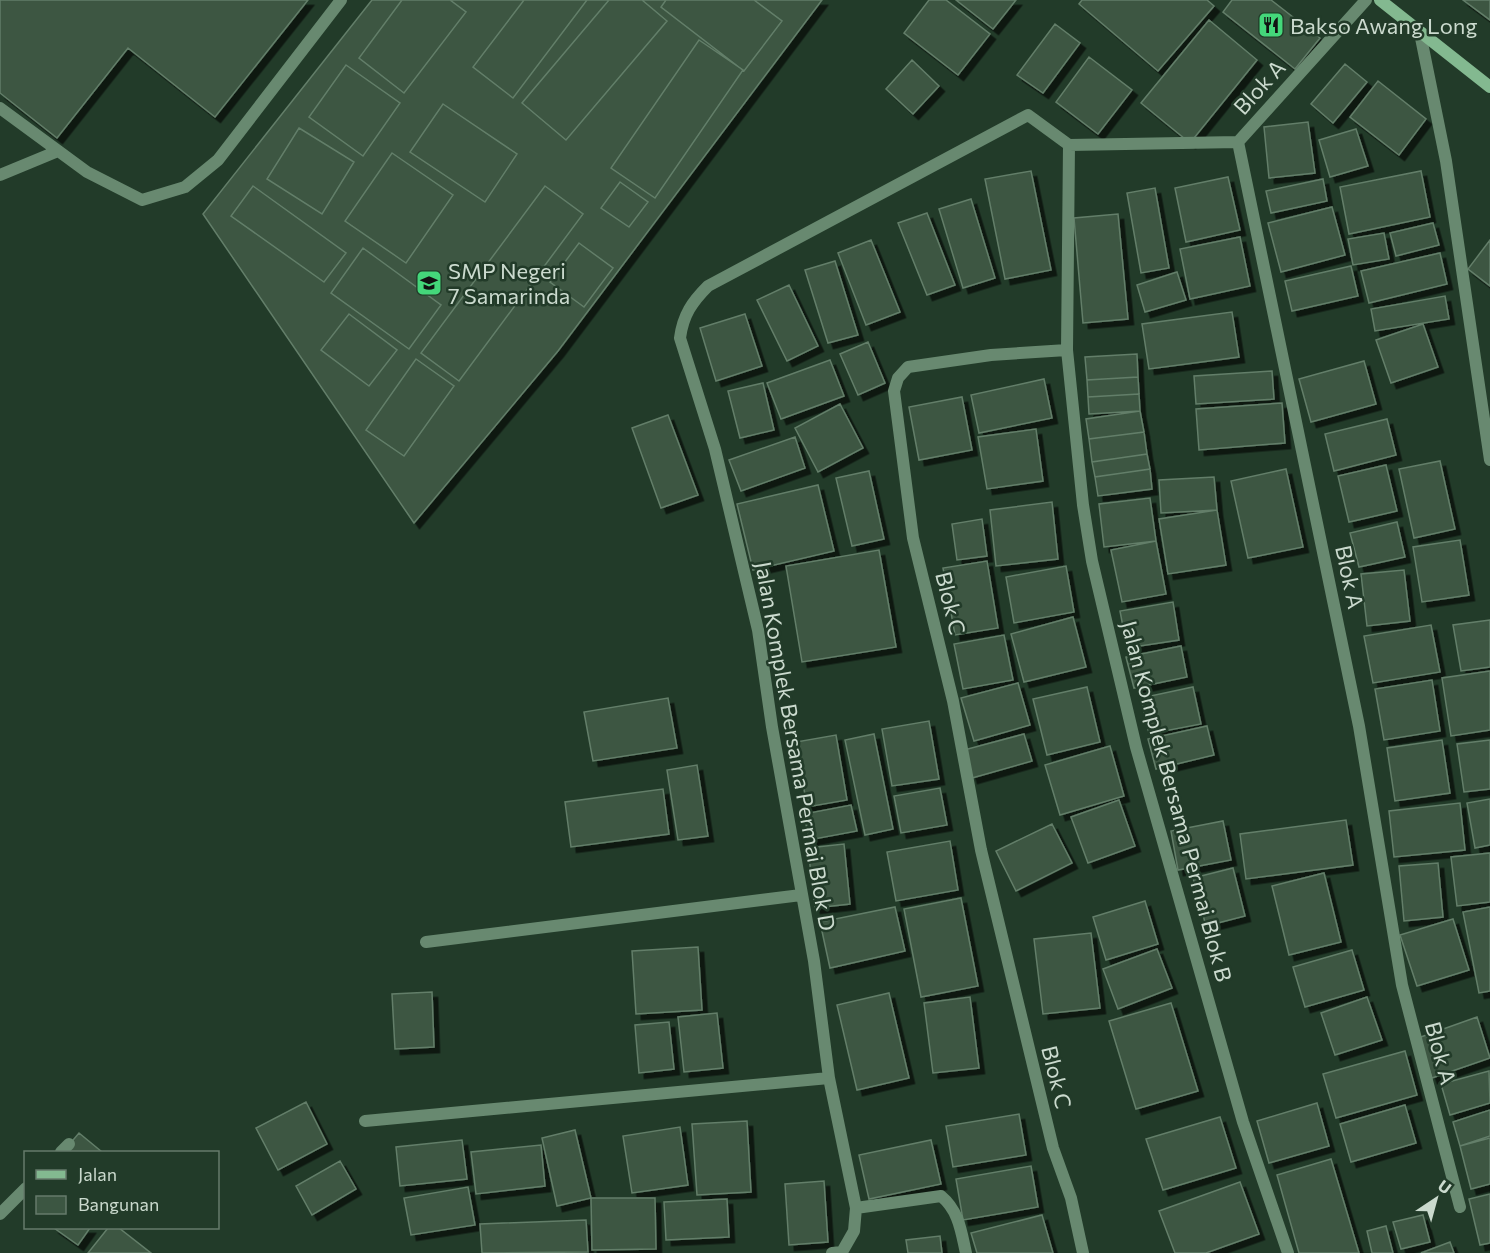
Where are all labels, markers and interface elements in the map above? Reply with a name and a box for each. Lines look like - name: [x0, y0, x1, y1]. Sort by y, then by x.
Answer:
- restaurant icon: Bakso Awang Long: [1256, 10, 1286, 40]
- place label: Bakso Awang Long: [1290, 12, 1477, 39]
- street label: Blok A: [1227, 54, 1291, 120]
- place label: SMP Negeri 7 Samarinda: [448, 257, 570, 309]
- school or university icon: SMP Negeri 7 Samarinda: [414, 268, 444, 298]
- street label: Blok A: [1330, 543, 1370, 611]
- street label: Jalan Komplek Bersama Permai Blok D: [750, 559, 842, 933]
- street label: Blok C: [930, 569, 972, 637]
- street label: Jalan Komplek Bersama Permai Blok B: [1116, 617, 1238, 985]
- street label: Blok A: [1420, 1018, 1462, 1088]
- street label: Blok C: [1036, 1043, 1078, 1111]
- legend: [24, 1151, 219, 1229]
- text: Jalan: [78, 1163, 117, 1185]
- north arrow: [1406, 1169, 1466, 1229]
- text: U: [1435, 1175, 1455, 1198]
- text: Bangunan: [78, 1193, 159, 1215]

